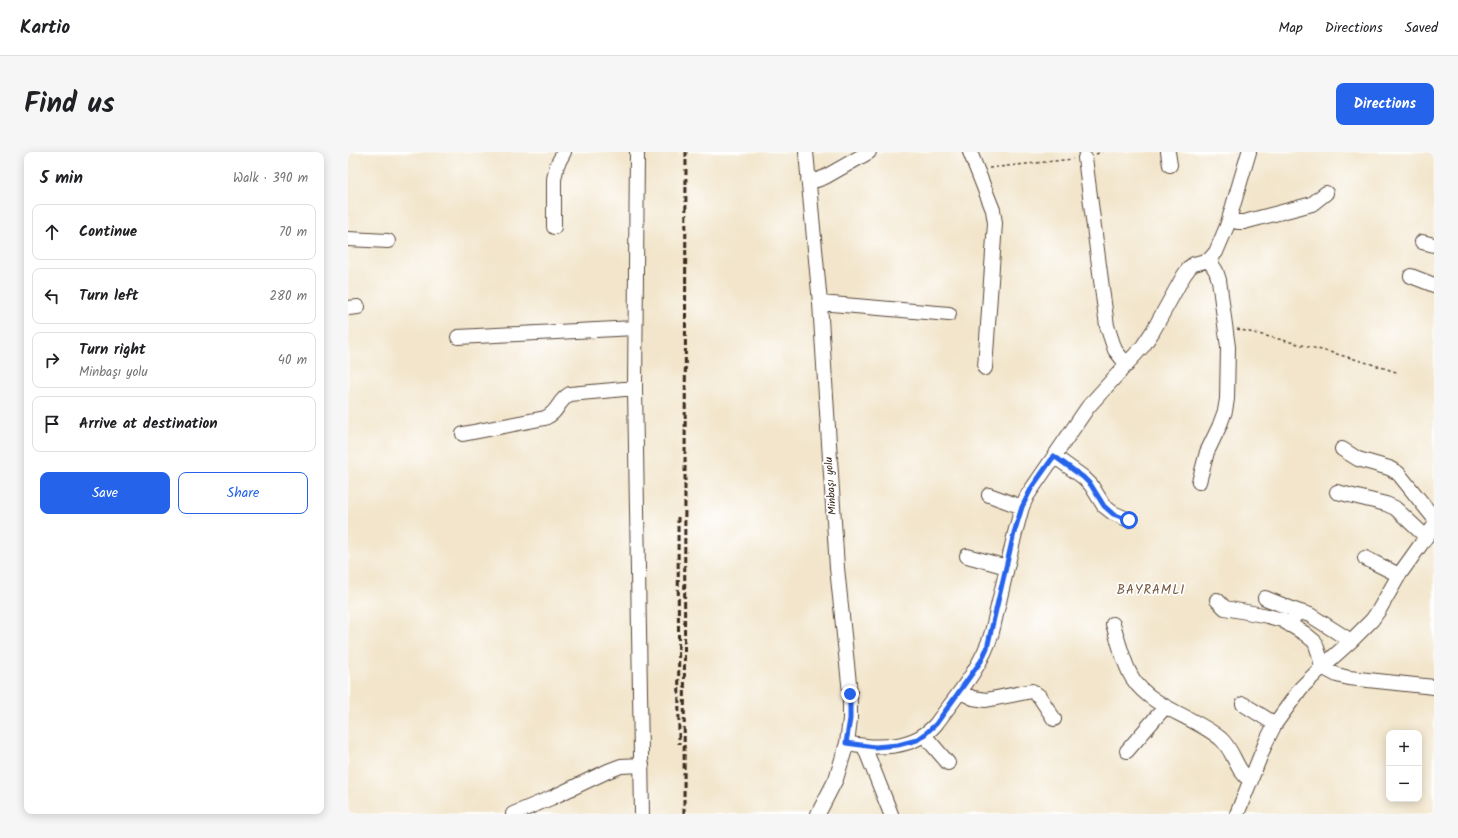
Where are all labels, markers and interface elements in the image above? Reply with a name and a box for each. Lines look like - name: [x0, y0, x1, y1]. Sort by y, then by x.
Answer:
- text: Kartio: [20, 13, 70, 43]
- text: Map: [1278, 17, 1303, 39]
- text: Directions: [1325, 17, 1383, 39]
- text: Saved: [1405, 17, 1438, 39]
- text: Find us: [24, 82, 115, 127]
- button: Directions: [1336, 83, 1434, 125]
- text: 5 min: [40, 165, 83, 192]
- text: Walk · 390 m: [233, 168, 308, 189]
- text: Continue: [79, 220, 137, 244]
- icon: ahead: [41, 221, 63, 243]
- text: 70 m: [279, 222, 307, 243]
- text: Turn left: [79, 284, 139, 308]
- icon: left: [41, 285, 63, 307]
- text: 280 m: [270, 286, 307, 307]
- text: Turn right: [79, 338, 146, 362]
- icon: right: [41, 349, 63, 371]
- text: 40 m: [278, 350, 307, 371]
- text: Minbaşı yolu: [79, 362, 148, 383]
- text: Arrive at destination: [79, 412, 218, 436]
- icon: arrive: [41, 413, 63, 435]
- street label: Minbaşı yolu: [820, 456, 842, 516]
- button: Save: [40, 472, 170, 514]
- button: Share: [178, 472, 308, 514]
- route start: [1120, 511, 1138, 529]
- district label: BAYRAMLI: [1117, 580, 1185, 601]
- route end: [841, 685, 859, 703]
- map controls: [1386, 730, 1422, 802]
- button: +: [1386, 730, 1422, 766]
- button: −: [1386, 766, 1422, 802]

